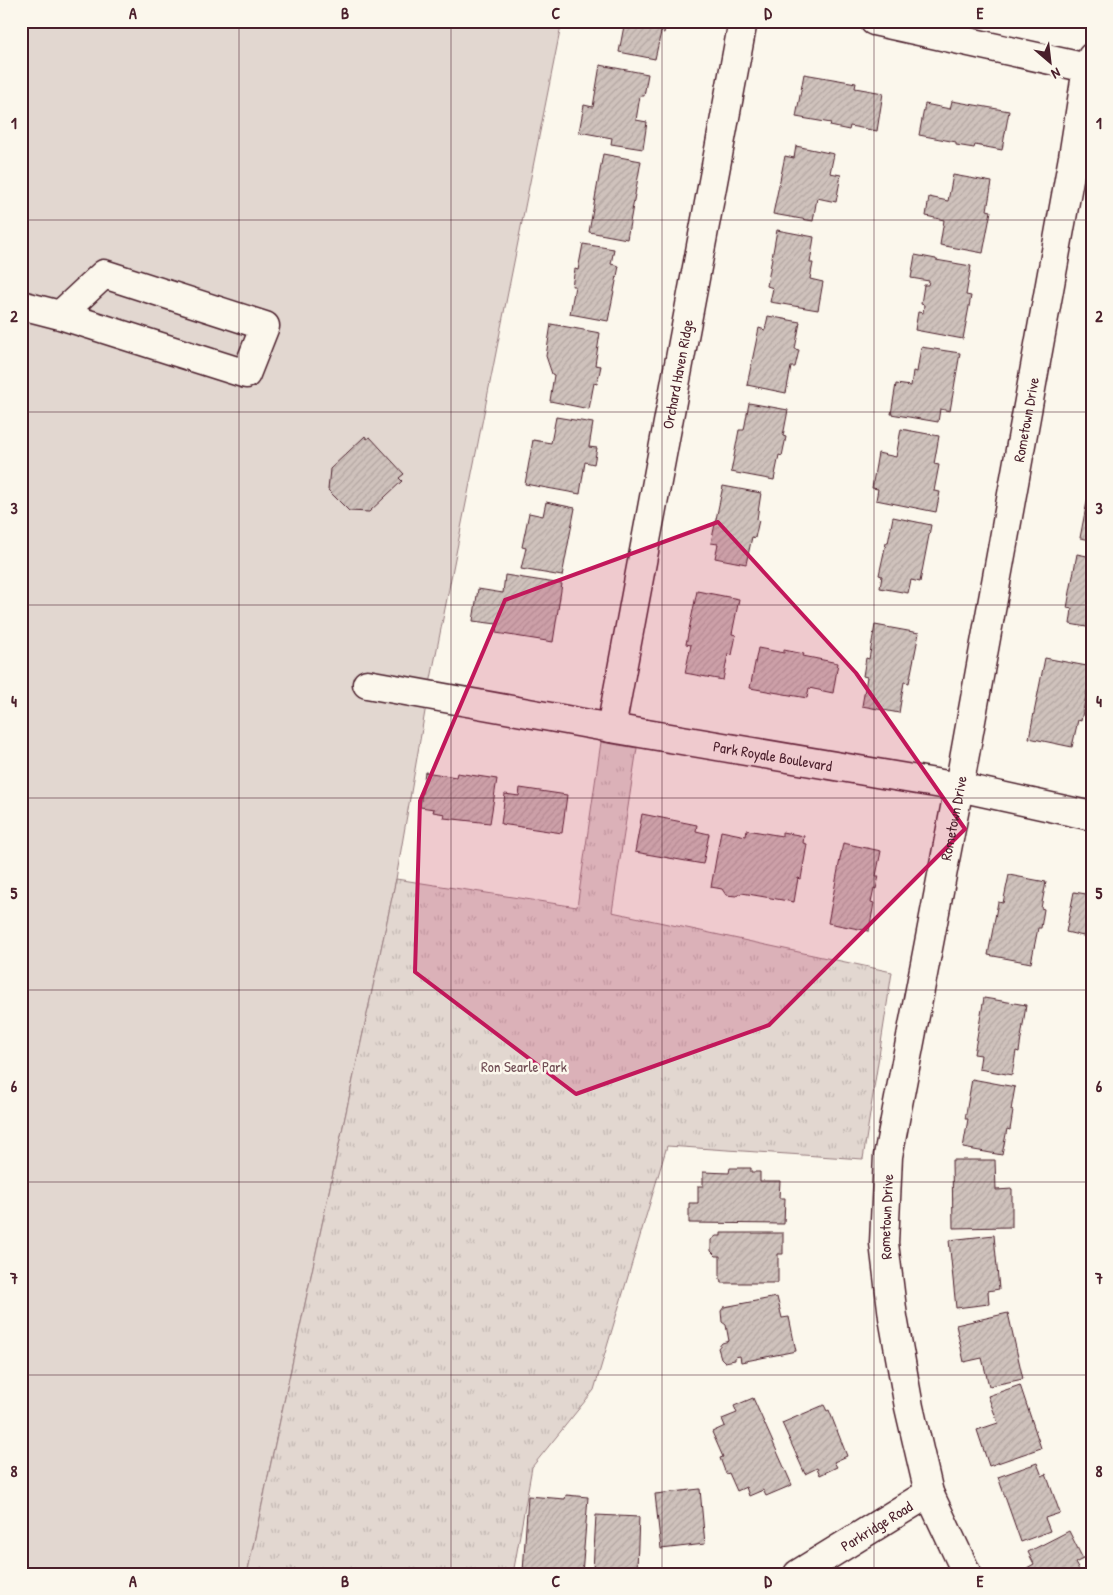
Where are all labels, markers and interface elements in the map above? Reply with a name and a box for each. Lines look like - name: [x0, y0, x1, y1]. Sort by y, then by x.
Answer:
- text: A: [129, 2, 137, 24]
- text: B: [341, 2, 349, 24]
- text: C: [552, 2, 561, 24]
- text: D: [764, 2, 772, 24]
- text: E: [976, 2, 984, 24]
- north arrow: [1026, 38, 1076, 88]
- text: N: [1048, 64, 1064, 84]
- text: 1: [11, 112, 17, 134]
- text: 1: [1096, 112, 1102, 134]
- text: 2: [10, 305, 18, 327]
- text: 2: [1095, 305, 1103, 327]
- street label: Orchard Haven Ridge: [657, 318, 698, 431]
- street label: Rometown Drive: [1008, 375, 1043, 464]
- text: 3: [10, 497, 18, 519]
- text: 3: [1095, 497, 1103, 519]
- text: 4: [11, 690, 17, 712]
- text: 4: [1096, 690, 1102, 712]
- street label: Park Royale Boulevard: [712, 735, 834, 776]
- street label: Rometown Drive: [935, 774, 971, 862]
- text: 5: [11, 882, 18, 904]
- text: 5: [1096, 882, 1103, 904]
- park label: Ron Searle Park: [481, 1056, 567, 1077]
- text: 6: [11, 1075, 18, 1097]
- text: 6: [1096, 1075, 1103, 1097]
- street label: Rometown Drive: [873, 1173, 898, 1261]
- text: 7: [9, 1267, 18, 1289]
- text: 7: [1094, 1267, 1103, 1289]
- text: 8: [11, 1460, 18, 1482]
- text: 8: [1096, 1460, 1103, 1482]
- street label: Parkridge Road: [836, 1495, 916, 1556]
- text: A: [129, 1570, 137, 1592]
- text: B: [341, 1570, 349, 1592]
- text: C: [552, 1570, 561, 1592]
- text: D: [764, 1570, 772, 1592]
- text: E: [976, 1570, 984, 1592]

